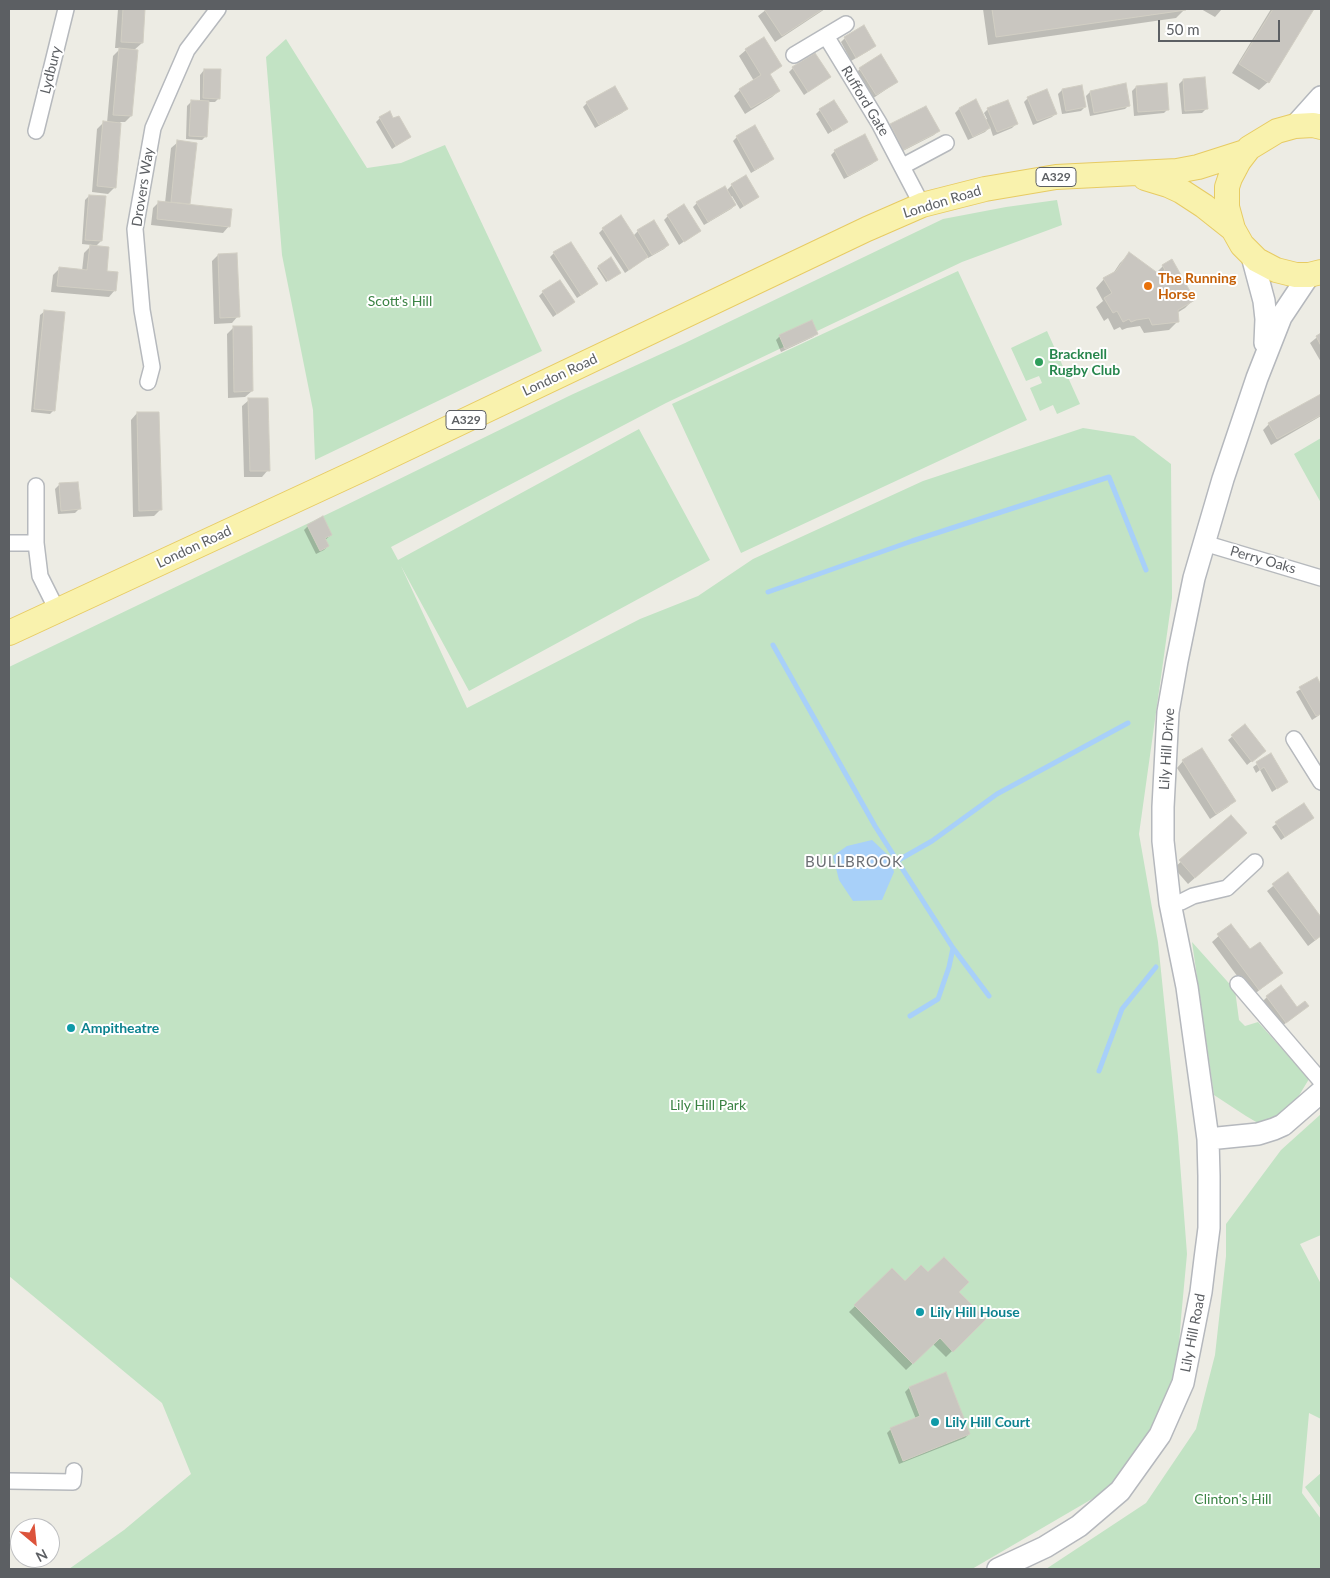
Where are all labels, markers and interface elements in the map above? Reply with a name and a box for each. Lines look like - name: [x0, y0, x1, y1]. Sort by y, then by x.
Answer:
- scale bar: [1160, 10, 1282, 42]
- text: 50 m: [1166, 20, 1200, 38]
- street label: Lydbury: [37, 44, 65, 96]
- street label: Rufford Gate: [837, 63, 893, 139]
- street label: Drovers Way: [128, 146, 158, 228]
- road number: A329: [1036, 168, 1076, 186]
- street label: London Road: [901, 182, 983, 222]
- place label: The Running Horse: [1158, 270, 1236, 302]
- marker: The Running Horse: [1142, 280, 1154, 292]
- park label: Scott's Hill: [368, 293, 432, 309]
- place label: Bracknell Rugby Club: [1049, 346, 1120, 378]
- street label: London Road: [520, 350, 600, 400]
- marker: Bracknell Rugby Club: [1033, 356, 1045, 368]
- road number: A329: [446, 410, 486, 430]
- street label: London Road: [154, 522, 234, 572]
- street label: Perry Oaks: [1228, 543, 1298, 577]
- street label: Lily Hill Drive: [1156, 707, 1178, 791]
- district label: BULLBROOK: [804, 853, 904, 871]
- place label: Ampitheatre: [81, 1020, 159, 1036]
- marker: Ampitheatre: [65, 1022, 77, 1034]
- park label: Lily Hill Park: [670, 1097, 746, 1113]
- street label: Lily Hill Road: [1177, 1292, 1209, 1374]
- place label: Lily Hill House: [930, 1304, 1020, 1320]
- marker: Lily Hill House: [914, 1306, 926, 1318]
- place label: Lily Hill Court: [945, 1414, 1030, 1430]
- marker: Lily Hill Court: [929, 1416, 941, 1428]
- park label: Clinton's Hill: [1194, 1491, 1272, 1507]
- north arrow: [10, 1518, 60, 1568]
- text: N: [33, 1546, 51, 1566]

